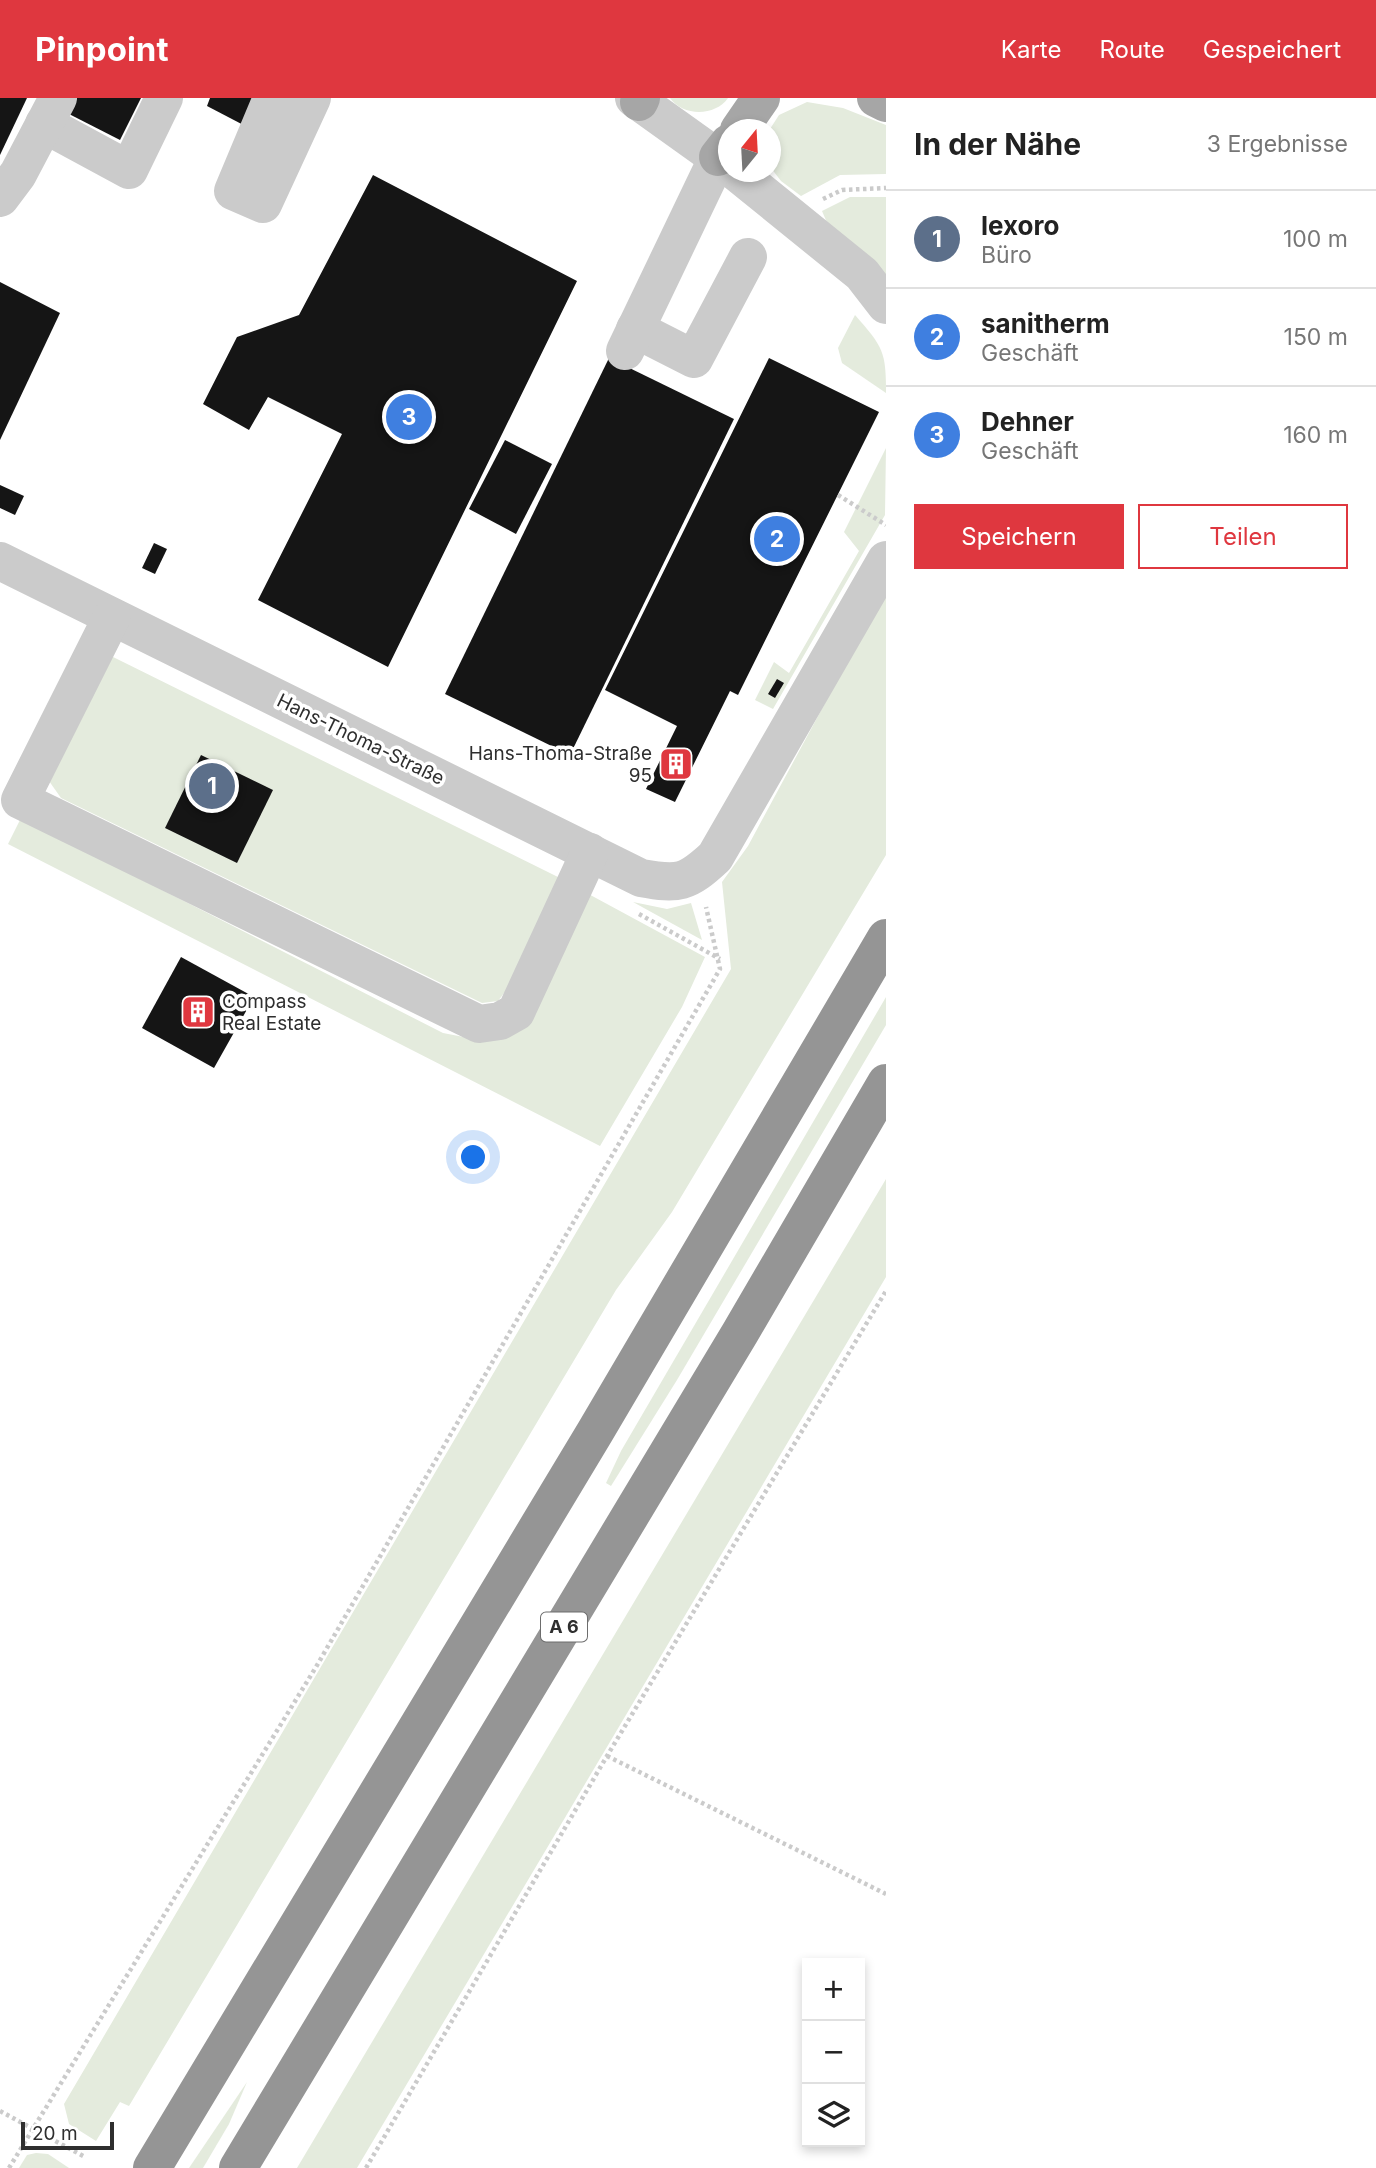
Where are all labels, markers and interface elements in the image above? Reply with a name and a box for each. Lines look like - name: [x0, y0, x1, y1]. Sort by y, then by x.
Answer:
- text: Pinpoint: [35, 29, 168, 69]
- text: Karte: [1001, 35, 1061, 64]
- text: Route: [1099, 35, 1165, 64]
- text: Gespeichert: [1203, 35, 1341, 64]
- north arrow: [718, 119, 781, 182]
- text: In der Nähe: [914, 126, 1081, 162]
- text: 3 Ergebnisse: [1207, 130, 1348, 158]
- text: lexoro: [981, 210, 1059, 241]
- text: 1: [932, 225, 942, 253]
- text: 100 m: [1283, 225, 1348, 253]
- text: Büro: [981, 241, 1032, 269]
- text: sanitherm: [981, 308, 1110, 339]
- text: 2: [930, 323, 944, 351]
- text: 150 m: [1284, 323, 1348, 351]
- text: Geschäft: [981, 339, 1079, 367]
- pin: 3: [386, 391, 432, 443]
- text: Dehner: [981, 406, 1074, 437]
- text: 3: [930, 421, 944, 449]
- text: 160 m: [1283, 421, 1348, 449]
- text: Geschäft: [981, 437, 1079, 465]
- button: Speichern: [914, 504, 1124, 569]
- button: Teilen: [1138, 504, 1348, 569]
- pin: 2: [754, 513, 800, 565]
- street label: Hans-Thoma-Straße: [273, 689, 448, 790]
- place label: Hans-Thoma-Straße 95: [469, 742, 652, 787]
- building icon: Hans-Thoma-Straße 95: [657, 745, 695, 783]
- pin: 1: [189, 760, 235, 812]
- place label: Compass Real Estate: [222, 990, 321, 1035]
- building icon: Compass Real Estate: [179, 993, 217, 1031]
- your location: [456, 1140, 490, 1174]
- road number: A 6: [541, 1612, 587, 1642]
- map controls: [802, 1958, 865, 2147]
- button: +: [802, 1958, 865, 2021]
- button: −: [802, 2021, 865, 2084]
- button: layers: [802, 2084, 865, 2147]
- scale bar: [21, 2119, 114, 2151]
- text: 20 m: [32, 2122, 78, 2145]

